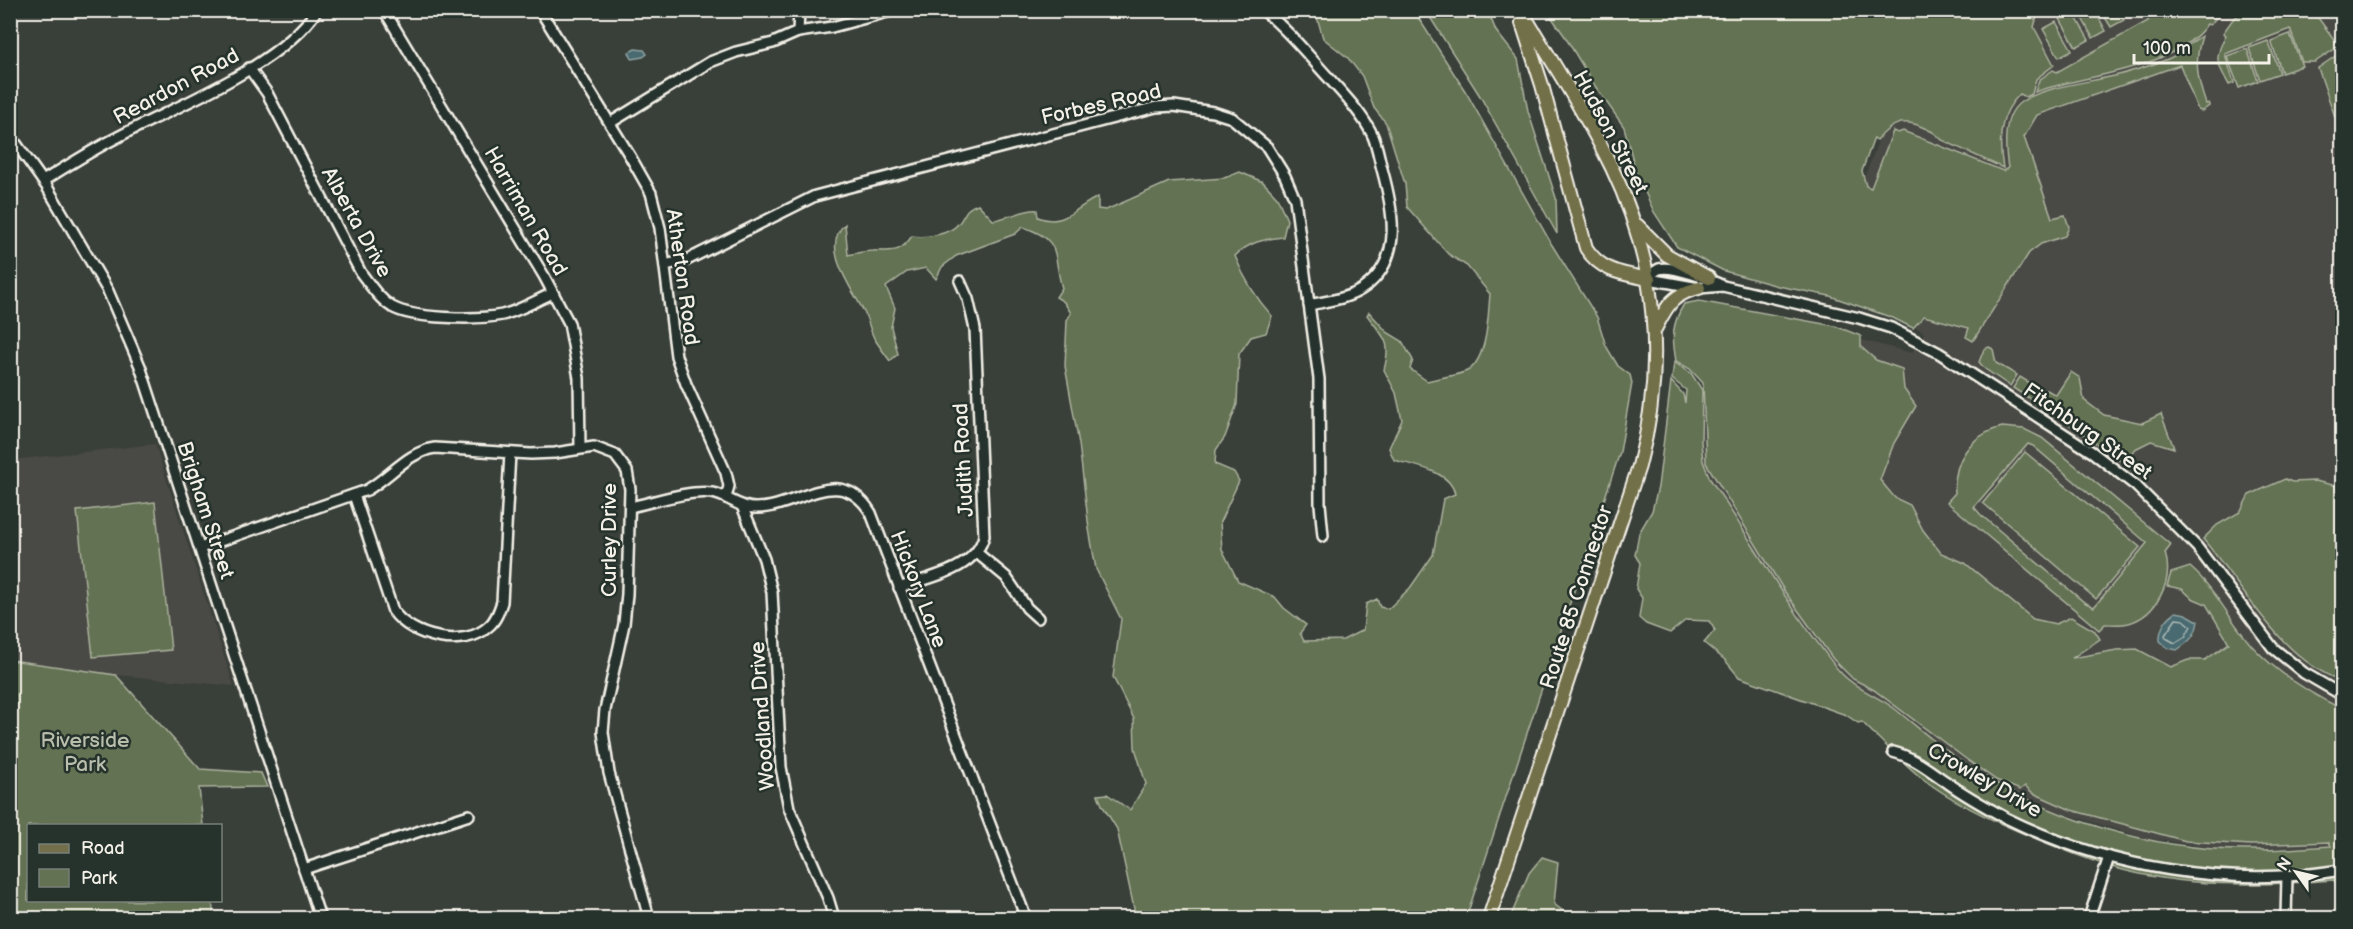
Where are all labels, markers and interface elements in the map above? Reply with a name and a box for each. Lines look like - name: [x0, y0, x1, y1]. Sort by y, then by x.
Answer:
- scale bar: [2134, 27, 2269, 65]
- text: 100 m: [2143, 38, 2191, 59]
- street label: Reardon Road: [109, 43, 243, 130]
- street label: Hudson Street: [1568, 66, 1654, 199]
- street label: Forbes Road: [1039, 79, 1164, 130]
- street label: Harriman Road: [479, 142, 573, 280]
- street label: Alberta Drive: [316, 163, 397, 282]
- street label: Atherton Road: [661, 207, 704, 347]
- street label: Fitchburg Street: [2018, 378, 2157, 485]
- street label: Judith Road: [948, 402, 979, 518]
- street label: Brigham Street: [172, 438, 240, 582]
- street label: Curley Drive: [597, 483, 622, 597]
- street label: Route 85 Connector: [1535, 502, 1618, 692]
- street label: Hickory Lane: [885, 527, 952, 651]
- street label: Woodland Drive: [745, 641, 780, 791]
- park label: Riverside Park: [41, 728, 129, 777]
- street label: Crowley Drive: [1923, 738, 2046, 823]
- legend: [27, 824, 222, 902]
- text: Road: [81, 838, 125, 859]
- north arrow: [2266, 842, 2326, 902]
- text: N: [2274, 854, 2296, 875]
- text: Park: [81, 868, 117, 889]

